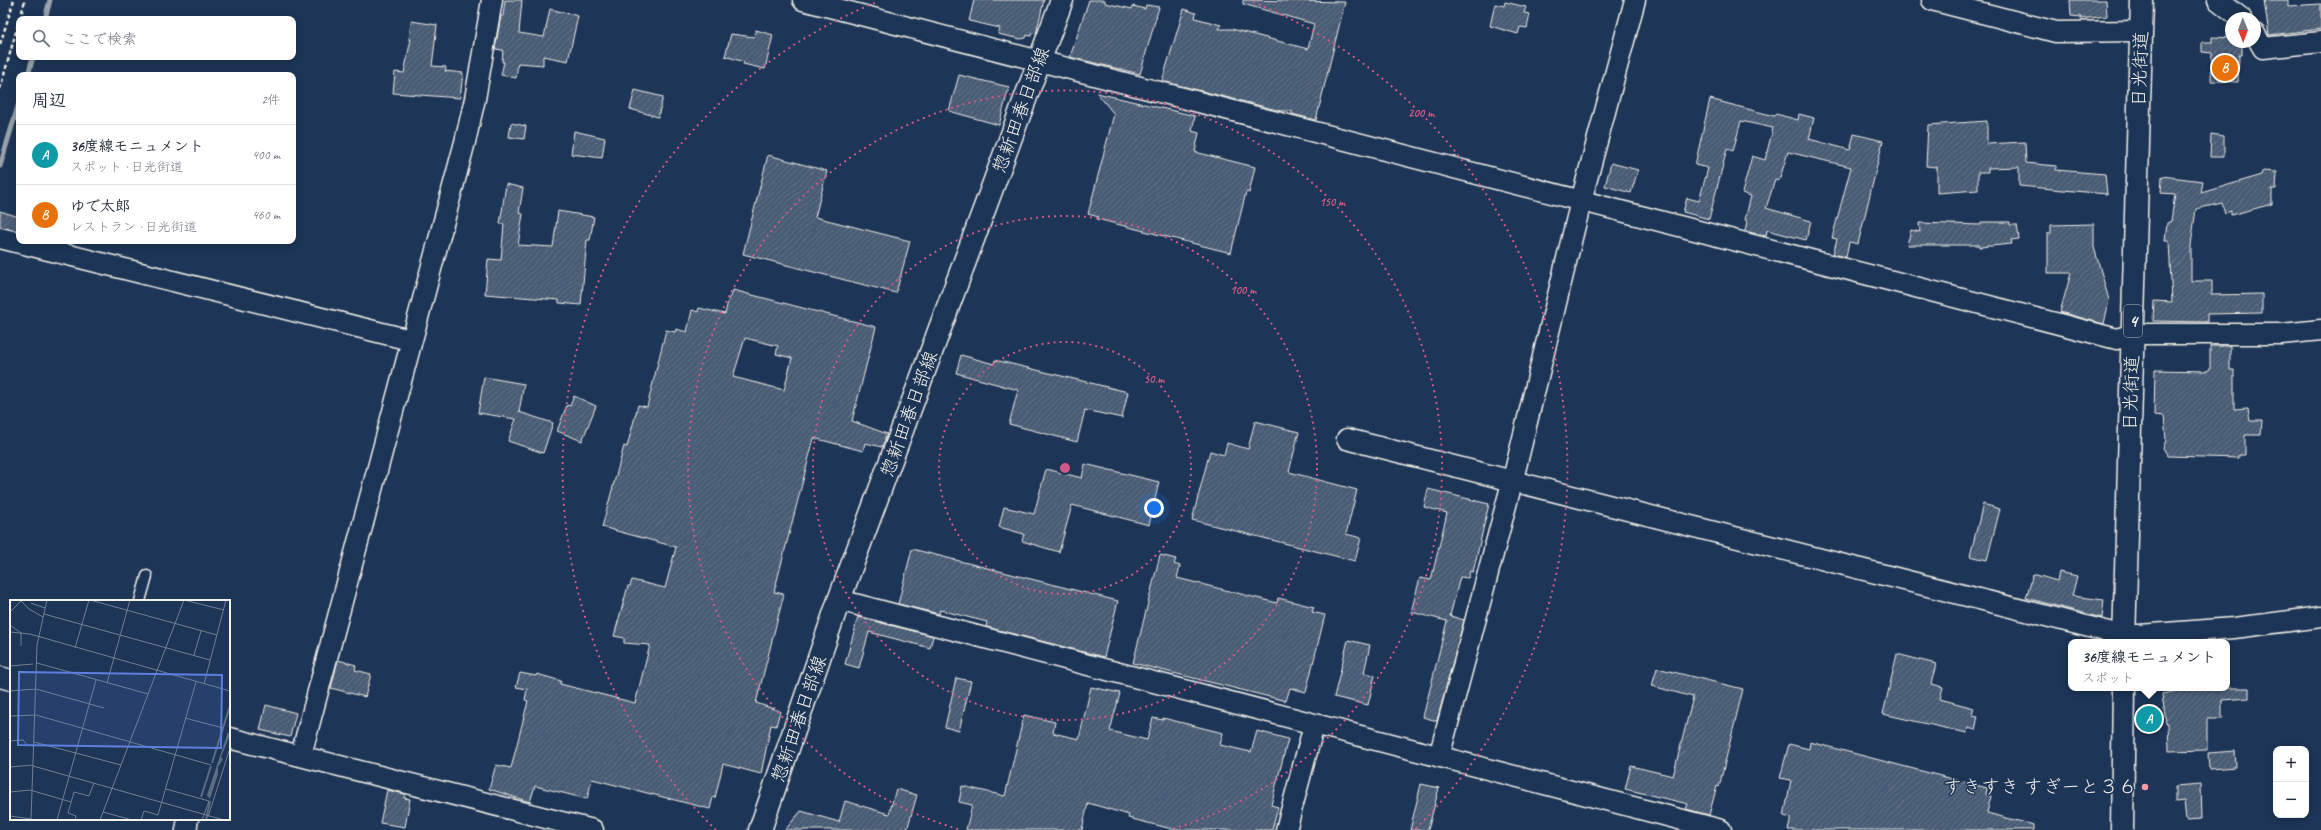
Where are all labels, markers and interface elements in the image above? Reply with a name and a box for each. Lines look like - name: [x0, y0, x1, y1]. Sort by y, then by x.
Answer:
- north arrow: [2225, 12, 2261, 48]
- search box: [16, 16, 296, 60]
- icon: search: [30, 27, 52, 49]
- text: ここで検索: [62, 30, 137, 49]
- street label: 日光街道: [2127, 31, 2153, 107]
- street label: 惣新田春日部線: [987, 43, 1055, 177]
- pin: B: [2212, 53, 2238, 83]
- text: 周辺: [32, 90, 66, 111]
- text: 2件: [261, 92, 280, 108]
- text: 200 m: [1408, 105, 1435, 121]
- text: 36度線モニュメント: [70, 137, 204, 156]
- text: A: [42, 147, 48, 163]
- text: 400 m: [252, 147, 280, 163]
- text: スポット · 日光街道: [70, 159, 183, 175]
- text: 150 m: [1319, 194, 1346, 210]
- text: ゆで太郎: [70, 197, 130, 216]
- text: B: [42, 207, 48, 223]
- text: 460 m: [252, 207, 280, 223]
- text: レストラン · 日光街道: [70, 219, 197, 235]
- text: 100 m: [1230, 282, 1257, 298]
- road number: 4: [2124, 305, 2142, 337]
- street label: 惣新田春日部線: [875, 347, 943, 481]
- street label: 日光街道: [2118, 355, 2144, 431]
- text: 50 m: [1144, 371, 1165, 387]
- centre of rings: [1058, 461, 1072, 475]
- your location: [1144, 498, 1164, 518]
- inset map: [10, 600, 230, 820]
- popup: [2068, 639, 2230, 691]
- text: 36度線モニュメント: [2082, 648, 2216, 667]
- street label: 惣新田春日部線: [766, 652, 832, 786]
- text: スポット: [2082, 670, 2134, 686]
- pin: A: [2136, 704, 2162, 734]
- map controls: [2273, 746, 2309, 818]
- button: +: [2273, 746, 2309, 782]
- place label: すきすき すぎーと３６: [1943, 775, 2137, 799]
- marker: すきすき すぎーと３６: [2140, 782, 2150, 792]
- button: −: [2273, 782, 2309, 818]

